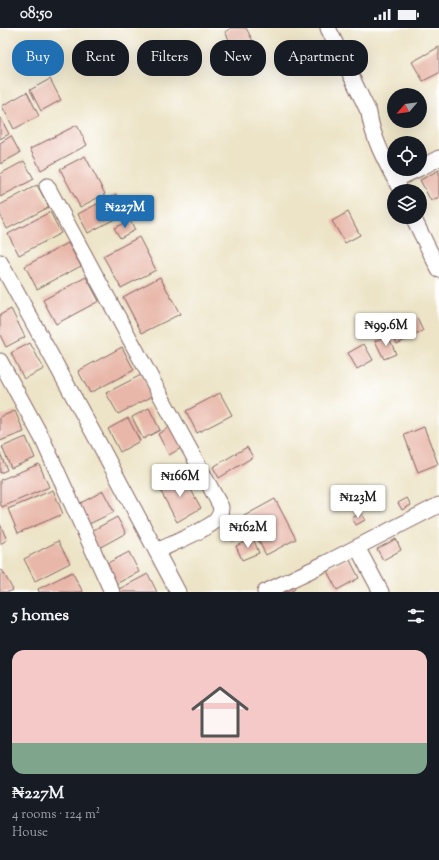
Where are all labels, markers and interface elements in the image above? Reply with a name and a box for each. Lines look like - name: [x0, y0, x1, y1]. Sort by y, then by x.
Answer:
- text: 08:50: [20, 4, 52, 25]
- chip: Buy: [12, 40, 64, 76]
- chip: Rent: [72, 40, 129, 76]
- chip: Filters: [137, 40, 202, 76]
- chip: New: [210, 40, 266, 76]
- chip: Apartment: [274, 40, 368, 76]
- north arrow: [387, 88, 427, 128]
- map controls: [387, 88, 427, 224]
- button: locate: [387, 136, 427, 176]
- button: layers: [387, 184, 427, 224]
- pin: ₦227M: [97, 195, 153, 229]
- text: ₦227M: [105, 199, 145, 217]
- pin: ₦99.6M: [353, 313, 419, 347]
- text: ₦99.6M: [364, 317, 408, 335]
- pin: ₦166M: [152, 464, 208, 498]
- text: ₦166M: [161, 468, 199, 486]
- pin: ₦123M: [330, 485, 386, 519]
- text: ₦123M: [339, 489, 377, 507]
- pin: ₦162M: [220, 515, 276, 549]
- text: ₦162M: [229, 519, 267, 537]
- text: 5 homes: [12, 604, 69, 628]
- icon: filters: [405, 605, 427, 627]
- icon: home: [184, 676, 256, 748]
- text: ₦227M: [12, 782, 64, 806]
- text: 4 rooms · 124 m²: [12, 806, 100, 824]
- text: House: [12, 824, 48, 842]

